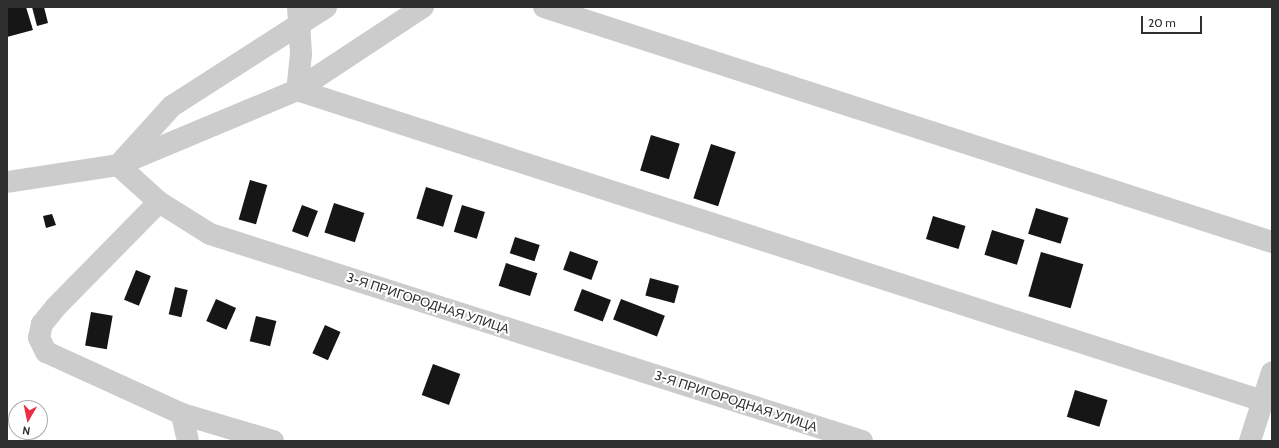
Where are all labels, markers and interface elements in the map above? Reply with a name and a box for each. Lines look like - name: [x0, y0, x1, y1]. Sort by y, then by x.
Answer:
- scale bar: [1143, 8, 1204, 34]
- text: 20 m: [1148, 15, 1176, 30]
- street label: 3-Я ПРИГОРОДНАЯ УЛИЦА: [345, 269, 511, 337]
- street label: 3-Я ПРИГОРОДНАЯ УЛИЦА: [653, 367, 819, 435]
- north arrow: [8, 400, 48, 440]
- text: N: [21, 423, 31, 438]

